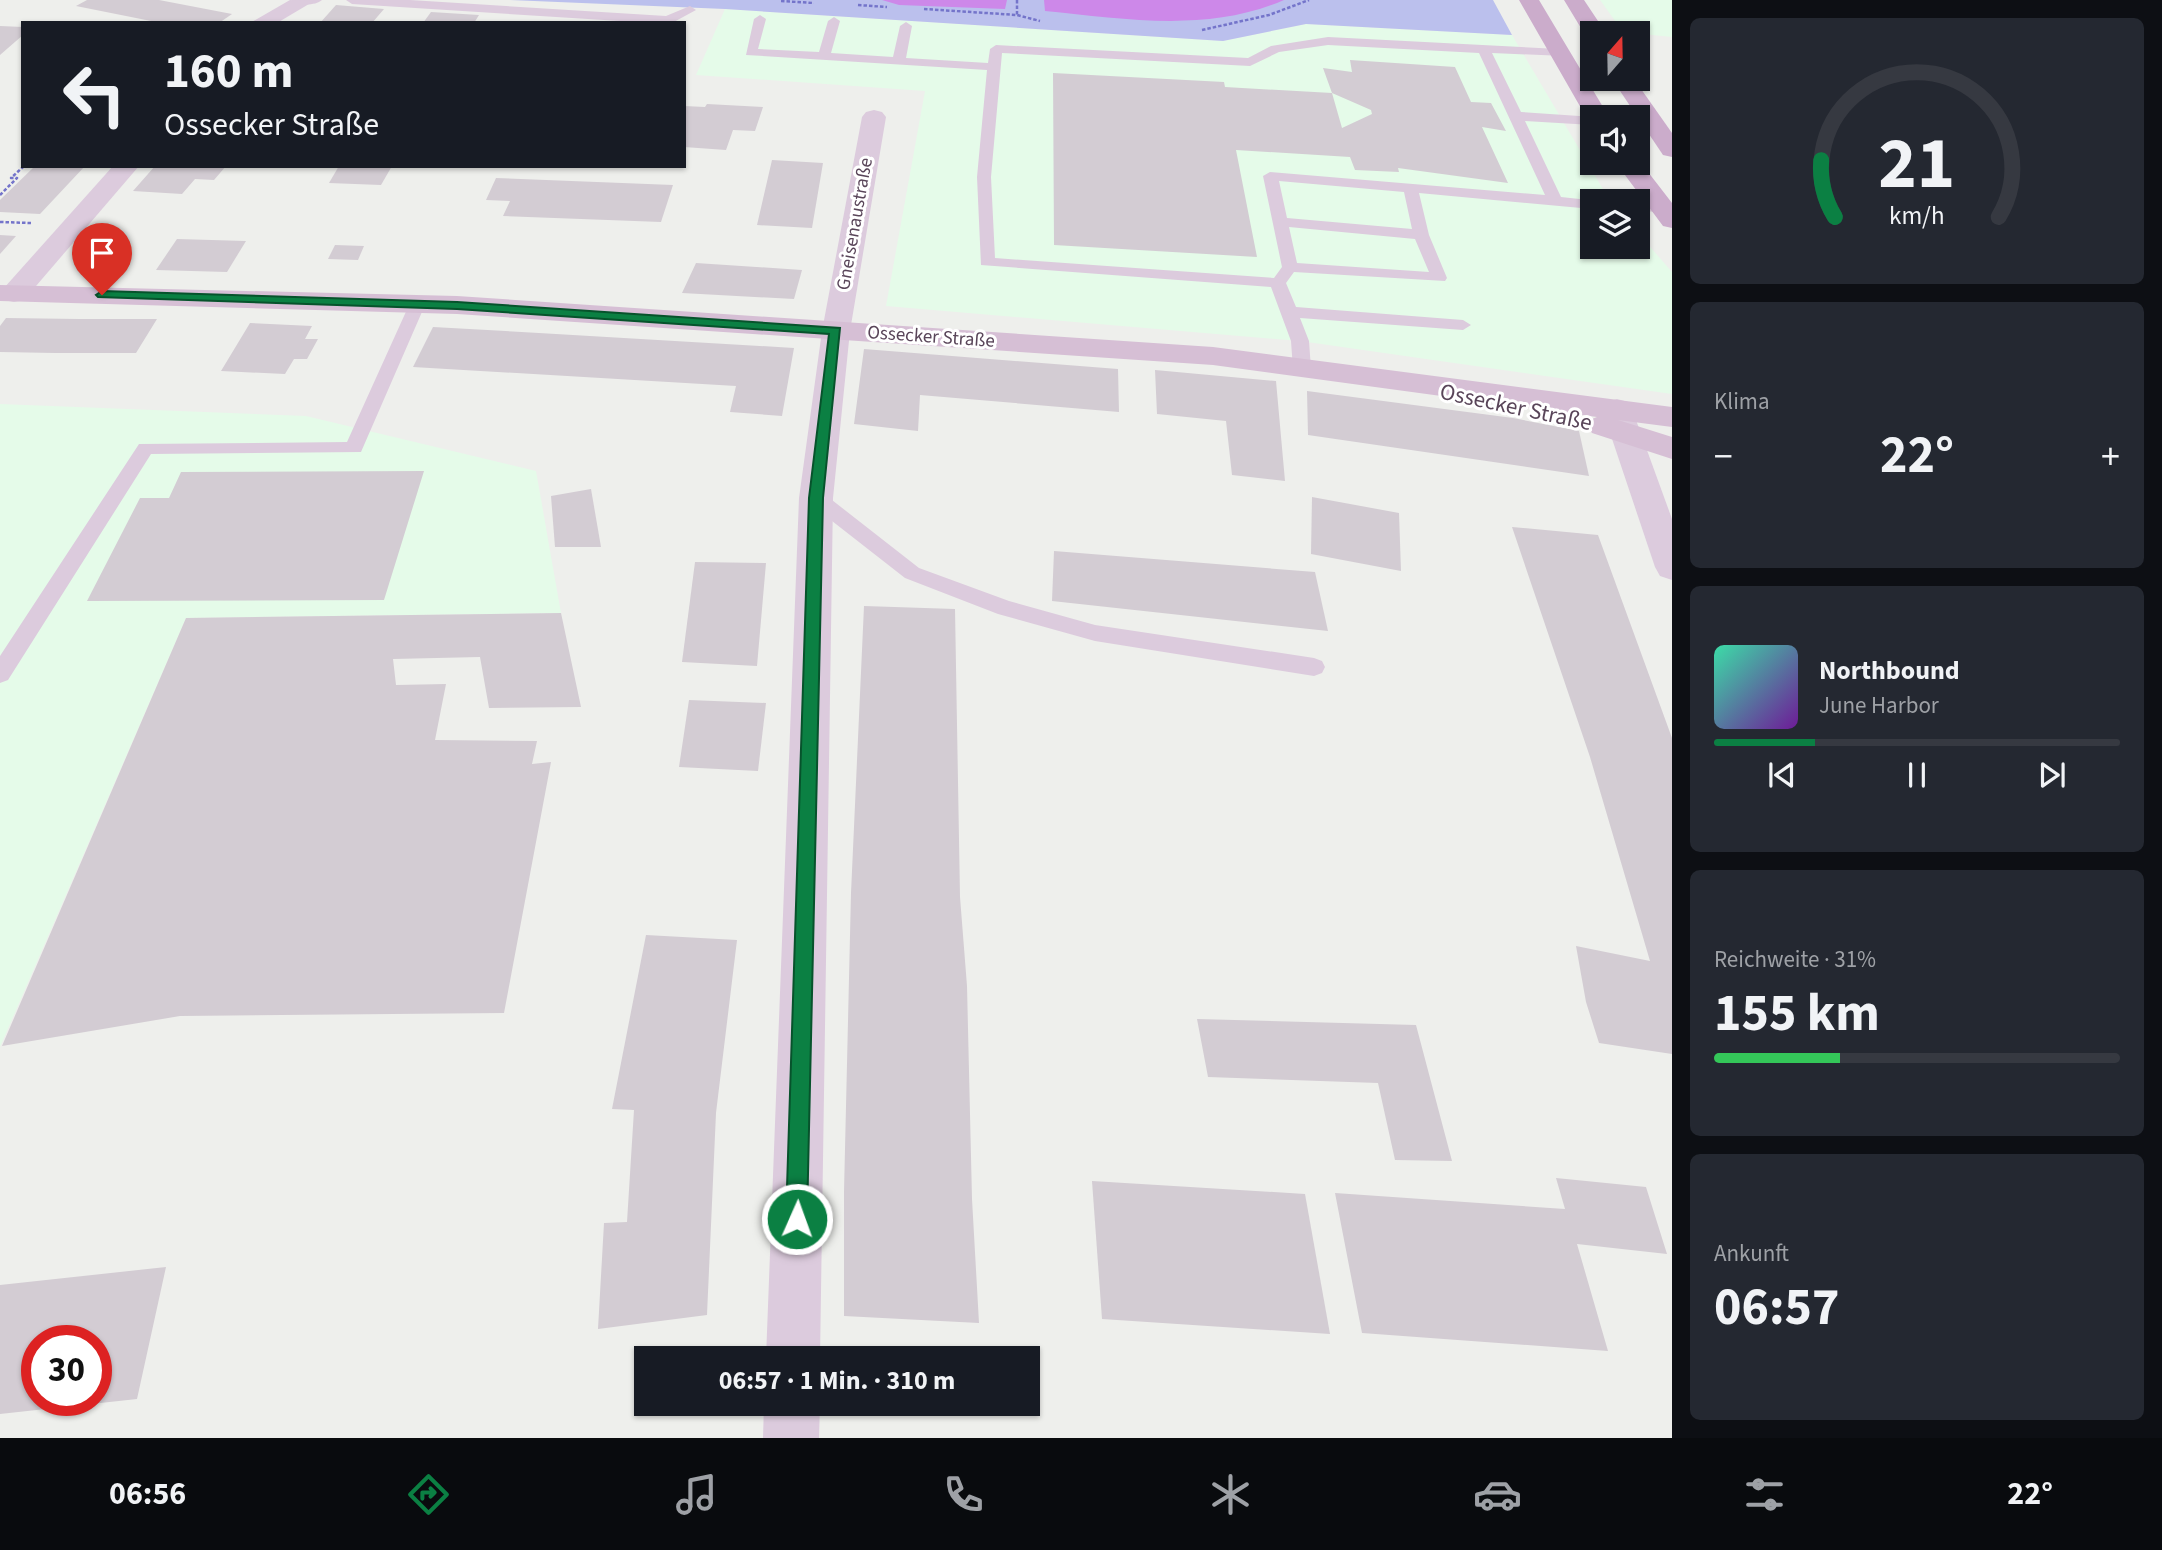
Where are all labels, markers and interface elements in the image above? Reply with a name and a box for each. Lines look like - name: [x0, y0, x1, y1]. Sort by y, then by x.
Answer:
- north arrow: [1580, 21, 1650, 91]
- map controls: [1580, 21, 1650, 259]
- text: 160 m: [164, 37, 293, 107]
- icon: left: [49, 49, 140, 140]
- text: Ossecker Straße: [164, 102, 379, 148]
- button: sound: [1580, 105, 1650, 175]
- text: 21: [1879, 112, 1955, 216]
- street label: Gneisenaustraße: [830, 156, 880, 292]
- button: layers: [1580, 189, 1650, 259]
- text: km/h: [1889, 198, 1945, 234]
- pin: [72, 223, 132, 295]
- icon: arrive: [83, 234, 121, 272]
- street label: Ossecker Straße: [866, 319, 996, 355]
- street label: Ossecker Straße: [1437, 375, 1595, 439]
- text: Klima: [1714, 385, 1770, 418]
- text: 22°: [1880, 419, 1954, 493]
- text: −: [1714, 430, 1733, 484]
- text: +: [2101, 430, 2120, 484]
- text: Northbound: [1819, 652, 1960, 689]
- text: June Harbor: [1819, 689, 1939, 722]
- icon: previous: [1763, 756, 1801, 794]
- icon: pause: [1898, 756, 1936, 794]
- icon: next: [2033, 756, 2071, 794]
- text: Reichweite · 31%: [1714, 943, 1876, 976]
- text: 155 km: [1714, 977, 1880, 1051]
- position arrow: [760, 1182, 834, 1256]
- text: Ankunft: [1714, 1237, 1789, 1270]
- text: 06:57: [1714, 1271, 1839, 1345]
- speed limit sign: 30: [21, 1325, 112, 1416]
- text: 06:57 · 1 Min. · 310 m: [719, 1362, 955, 1399]
- icon: directions: [404, 1470, 453, 1519]
- icon: music: [672, 1470, 721, 1519]
- icon: phone: [939, 1470, 988, 1519]
- icon: climate: [1206, 1470, 1255, 1519]
- icon: car: [1473, 1470, 1522, 1519]
- icon: filters: [1740, 1470, 1789, 1519]
- text: 06:56: [109, 1471, 186, 1517]
- text: 22°: [2007, 1471, 2053, 1517]

